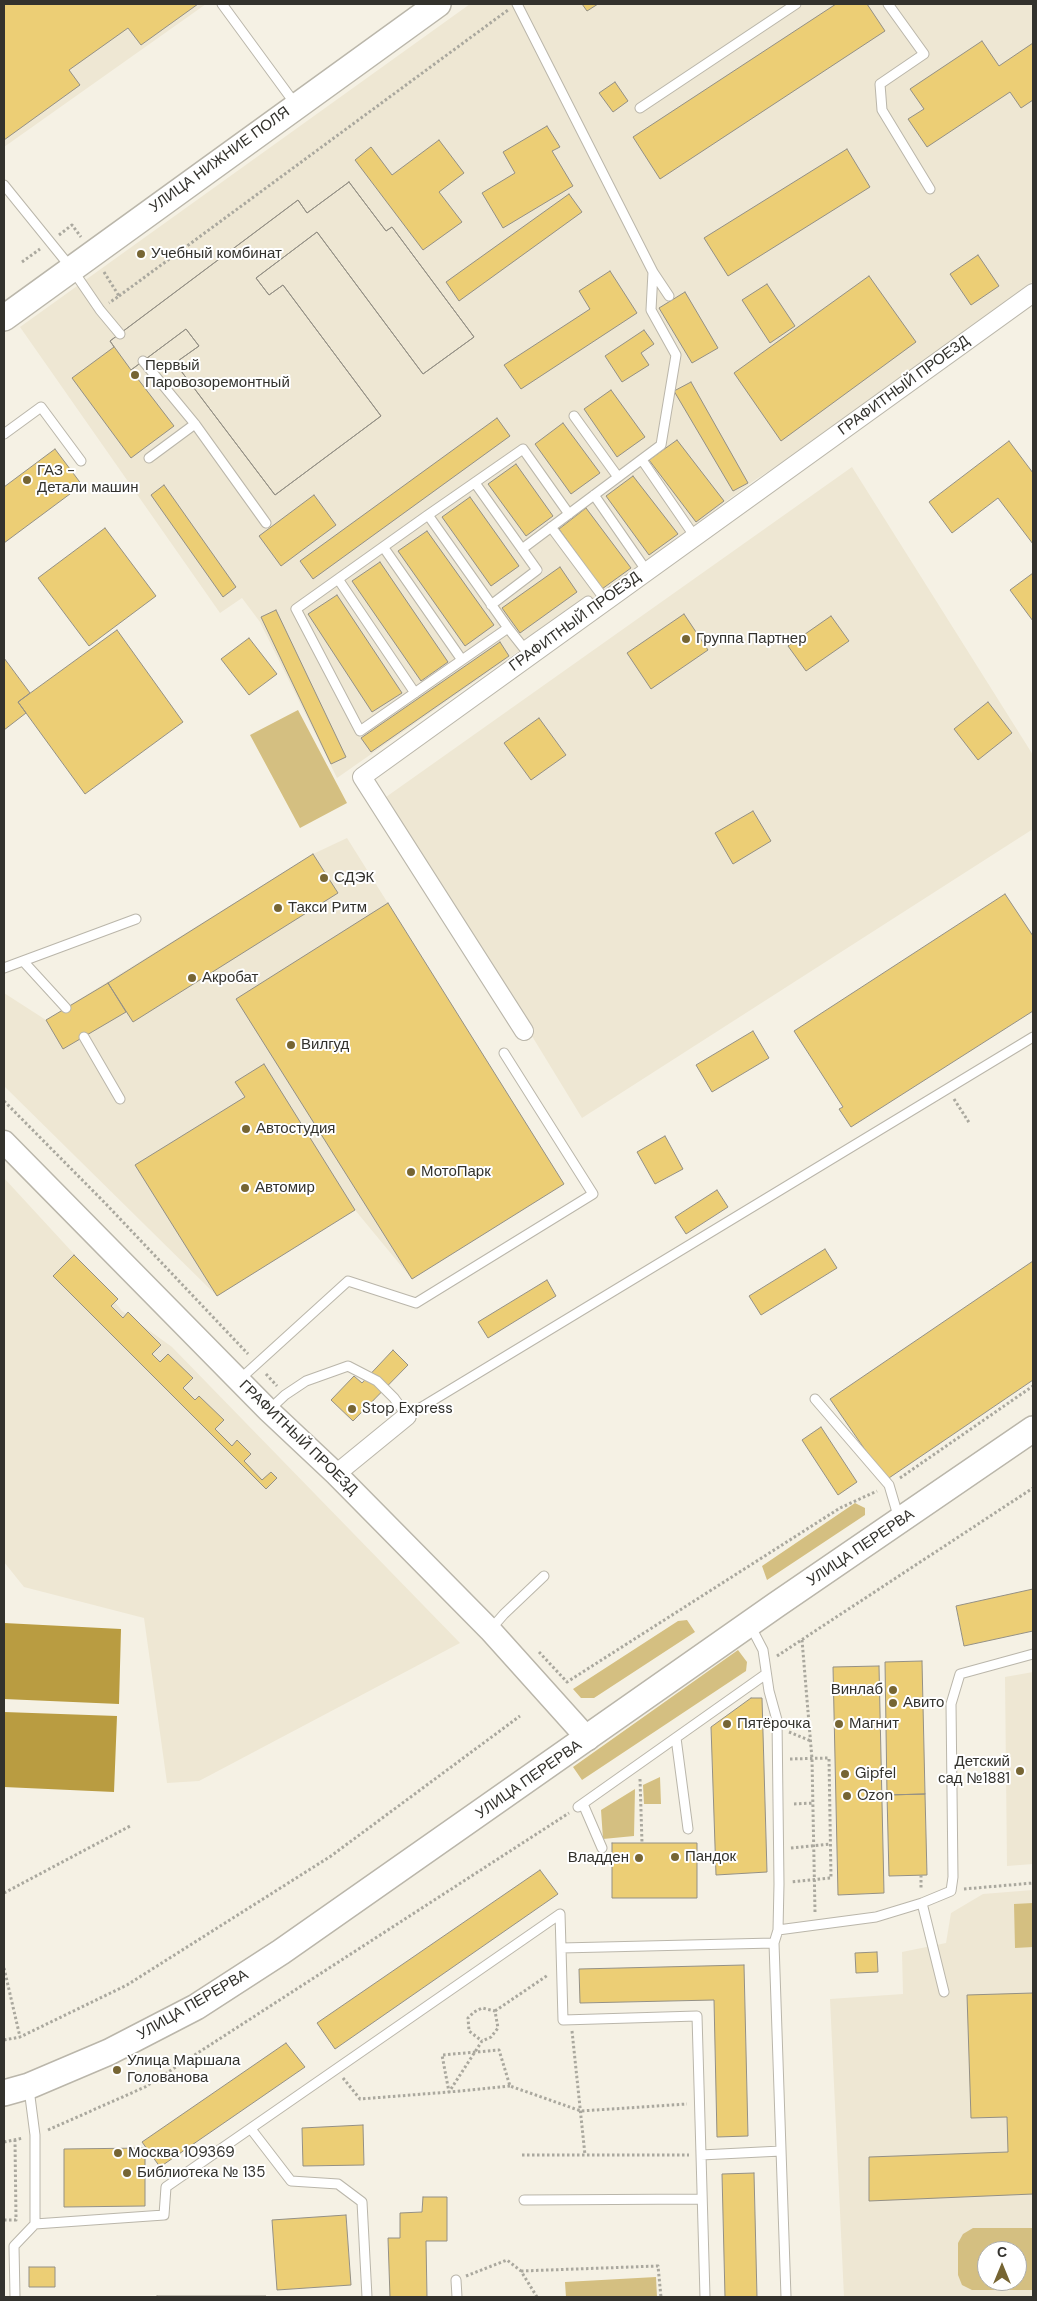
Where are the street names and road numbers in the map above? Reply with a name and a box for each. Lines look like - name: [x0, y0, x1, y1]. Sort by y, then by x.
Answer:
- street label: УЛИЦА НИЖНИЕ ПОЛЯ: [146, 103, 294, 217]
- street label: ГРАФИТНЫЙ ПРОЕЗД: [835, 332, 973, 440]
- street label: ГРАФИТНЫЙ ПРОЕЗД: [506, 568, 644, 676]
- street label: ГРАФИТНЫЙ ПРОЕЗД: [235, 1377, 361, 1499]
- street label: УЛИЦА ПЕРЕРВА: [804, 1506, 918, 1590]
- street label: УЛИЦА ПЕРЕРВА: [473, 1737, 585, 1823]
- street label: УЛИЦА ПЕРЕРВА: [134, 1966, 252, 2044]

